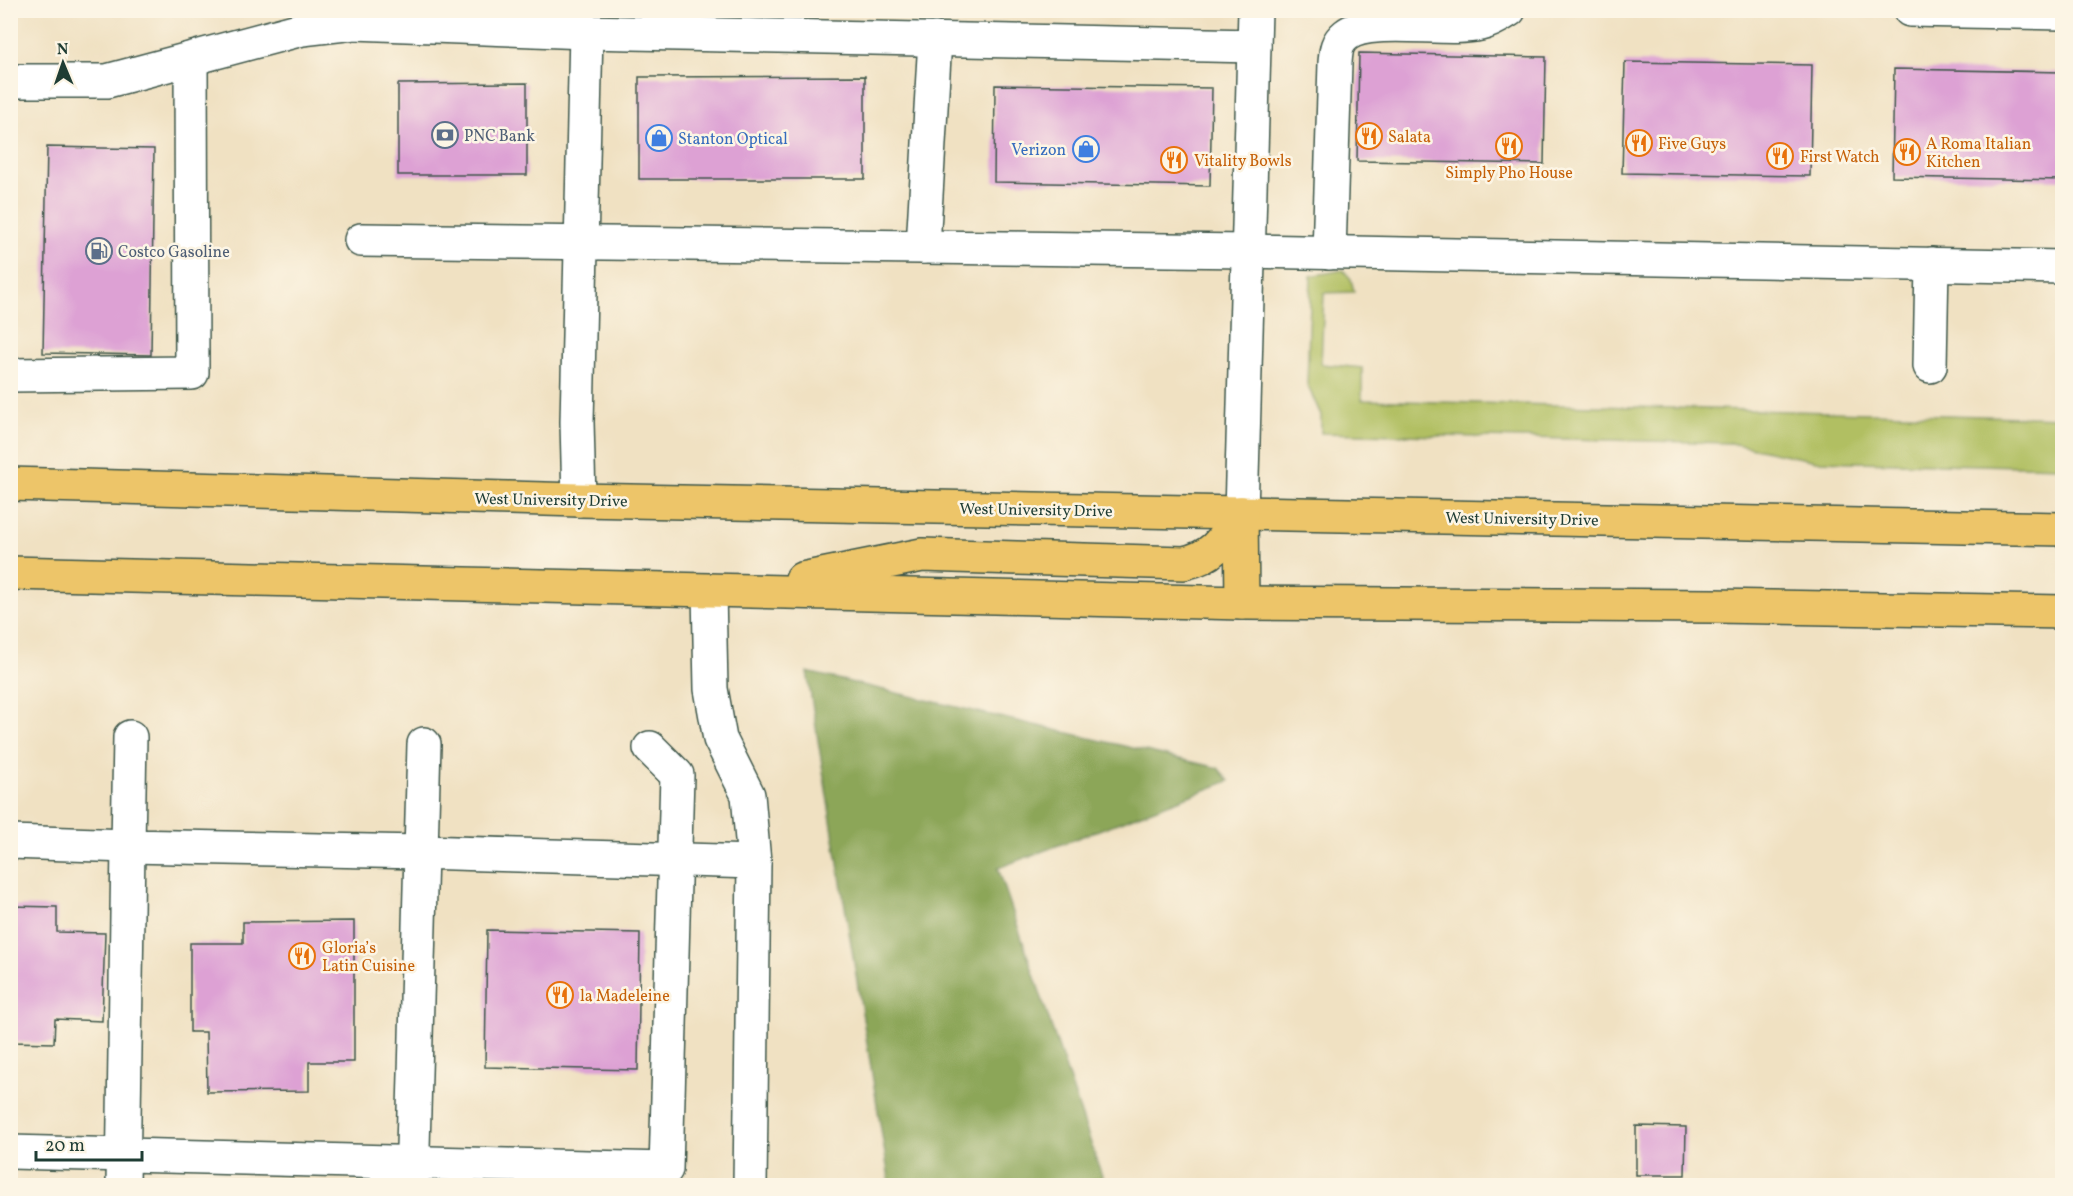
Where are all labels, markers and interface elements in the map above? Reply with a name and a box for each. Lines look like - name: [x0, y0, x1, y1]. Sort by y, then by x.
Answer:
- north arrow: [33, 33, 93, 93]
- text: N: [56, 39, 69, 61]
- bank icon: PNC Bank: [430, 120, 460, 150]
- restaurant icon: Salata: [1354, 121, 1384, 151]
- shop icon: Stanton Optical: [644, 123, 674, 153]
- place label: PNC Bank: [464, 126, 535, 148]
- place label: Salata: [1388, 127, 1431, 149]
- restaurant icon: Five Guys: [1624, 128, 1654, 158]
- place label: Stanton Optical: [678, 129, 788, 151]
- restaurant icon: Simply Pho House: [1494, 131, 1524, 161]
- shop icon: Verizon: [1071, 134, 1101, 164]
- place label: Five Guys: [1658, 134, 1726, 156]
- place label: A Roma Italian Kitchen: [1926, 134, 2031, 174]
- restaurant icon: A Roma Italian Kitchen: [1892, 137, 1922, 167]
- place label: Verizon: [1011, 140, 1066, 162]
- restaurant icon: First Watch: [1765, 141, 1795, 171]
- restaurant icon: Vitality Bowls: [1159, 145, 1189, 175]
- place label: First Watch: [1800, 147, 1880, 169]
- place label: Vitality Bowls: [1194, 151, 1292, 173]
- place label: Simply Pho House: [1445, 163, 1573, 185]
- fuel station icon: Costco Gasoline: [84, 236, 114, 266]
- place label: Costco Gasoline: [118, 242, 230, 264]
- street label: West University Drive: [474, 489, 628, 513]
- street label: West University Drive: [959, 499, 1113, 523]
- street label: West University Drive: [1445, 508, 1599, 532]
- place label: Gloria’s Latin Cuisine: [322, 938, 415, 978]
- restaurant icon: Gloria’s Latin Cuisine: [287, 941, 317, 971]
- restaurant icon: la Madeleine: [545, 980, 575, 1010]
- place label: la Madeleine: [580, 986, 670, 1008]
- scale bar: [36, 1124, 142, 1162]
- text: 20 m: [45, 1134, 85, 1159]

